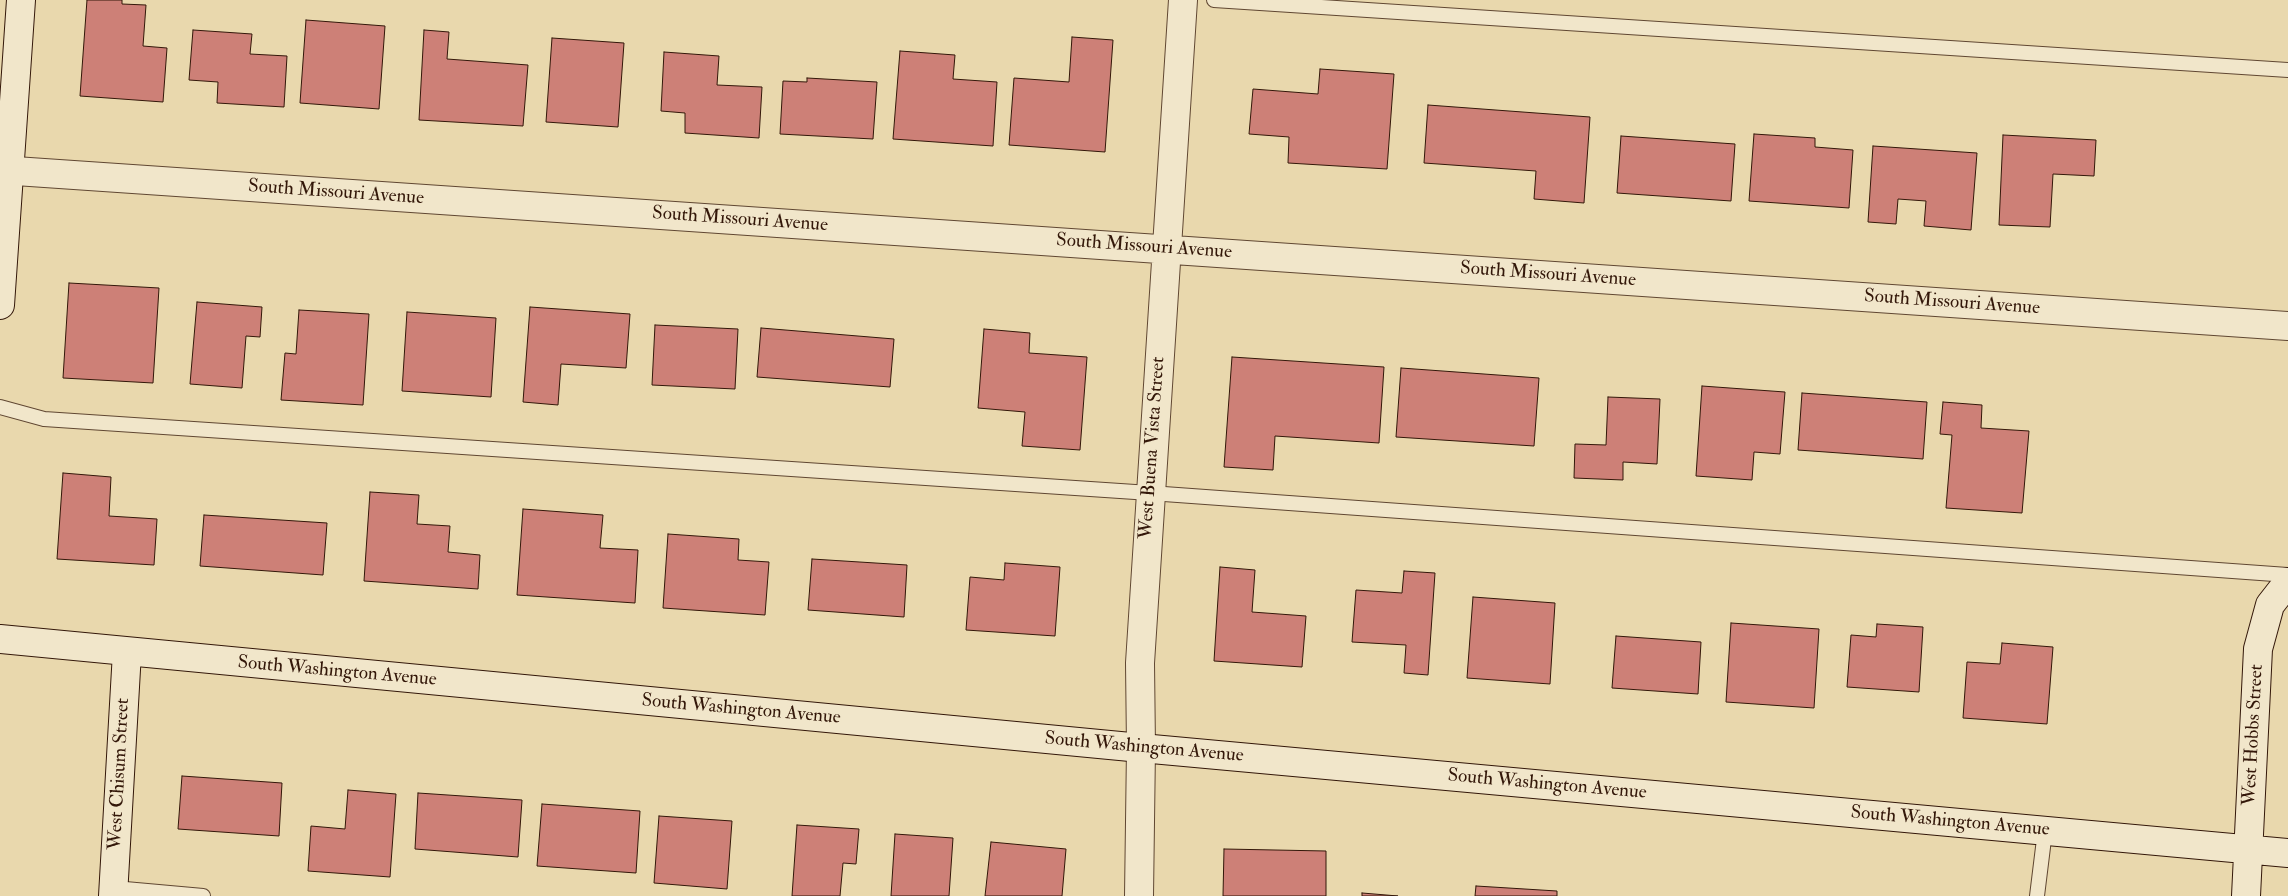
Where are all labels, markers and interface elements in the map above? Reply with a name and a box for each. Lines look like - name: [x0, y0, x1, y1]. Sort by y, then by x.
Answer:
- street label: South Missouri Avenue: [247, 175, 425, 211]
- street label: South Missouri Avenue: [651, 202, 829, 238]
- street label: South Missouri Avenue: [1055, 229, 1233, 265]
- street label: South Missouri Avenue: [1459, 257, 1637, 293]
- street label: South Missouri Avenue: [1863, 285, 2041, 321]
- street label: West Buena Vista Street: [1135, 356, 1171, 540]
- street label: South Washington Avenue: [237, 652, 437, 692]
- street label: West Hobbs Street: [2239, 664, 2269, 806]
- street label: South Washington Avenue: [641, 690, 841, 730]
- street label: West Chisum Street: [105, 697, 135, 851]
- street label: South Washington Avenue: [1044, 728, 1244, 768]
- street label: South Washington Avenue: [1447, 765, 1647, 805]
- street label: South Washington Avenue: [1850, 802, 2050, 842]

